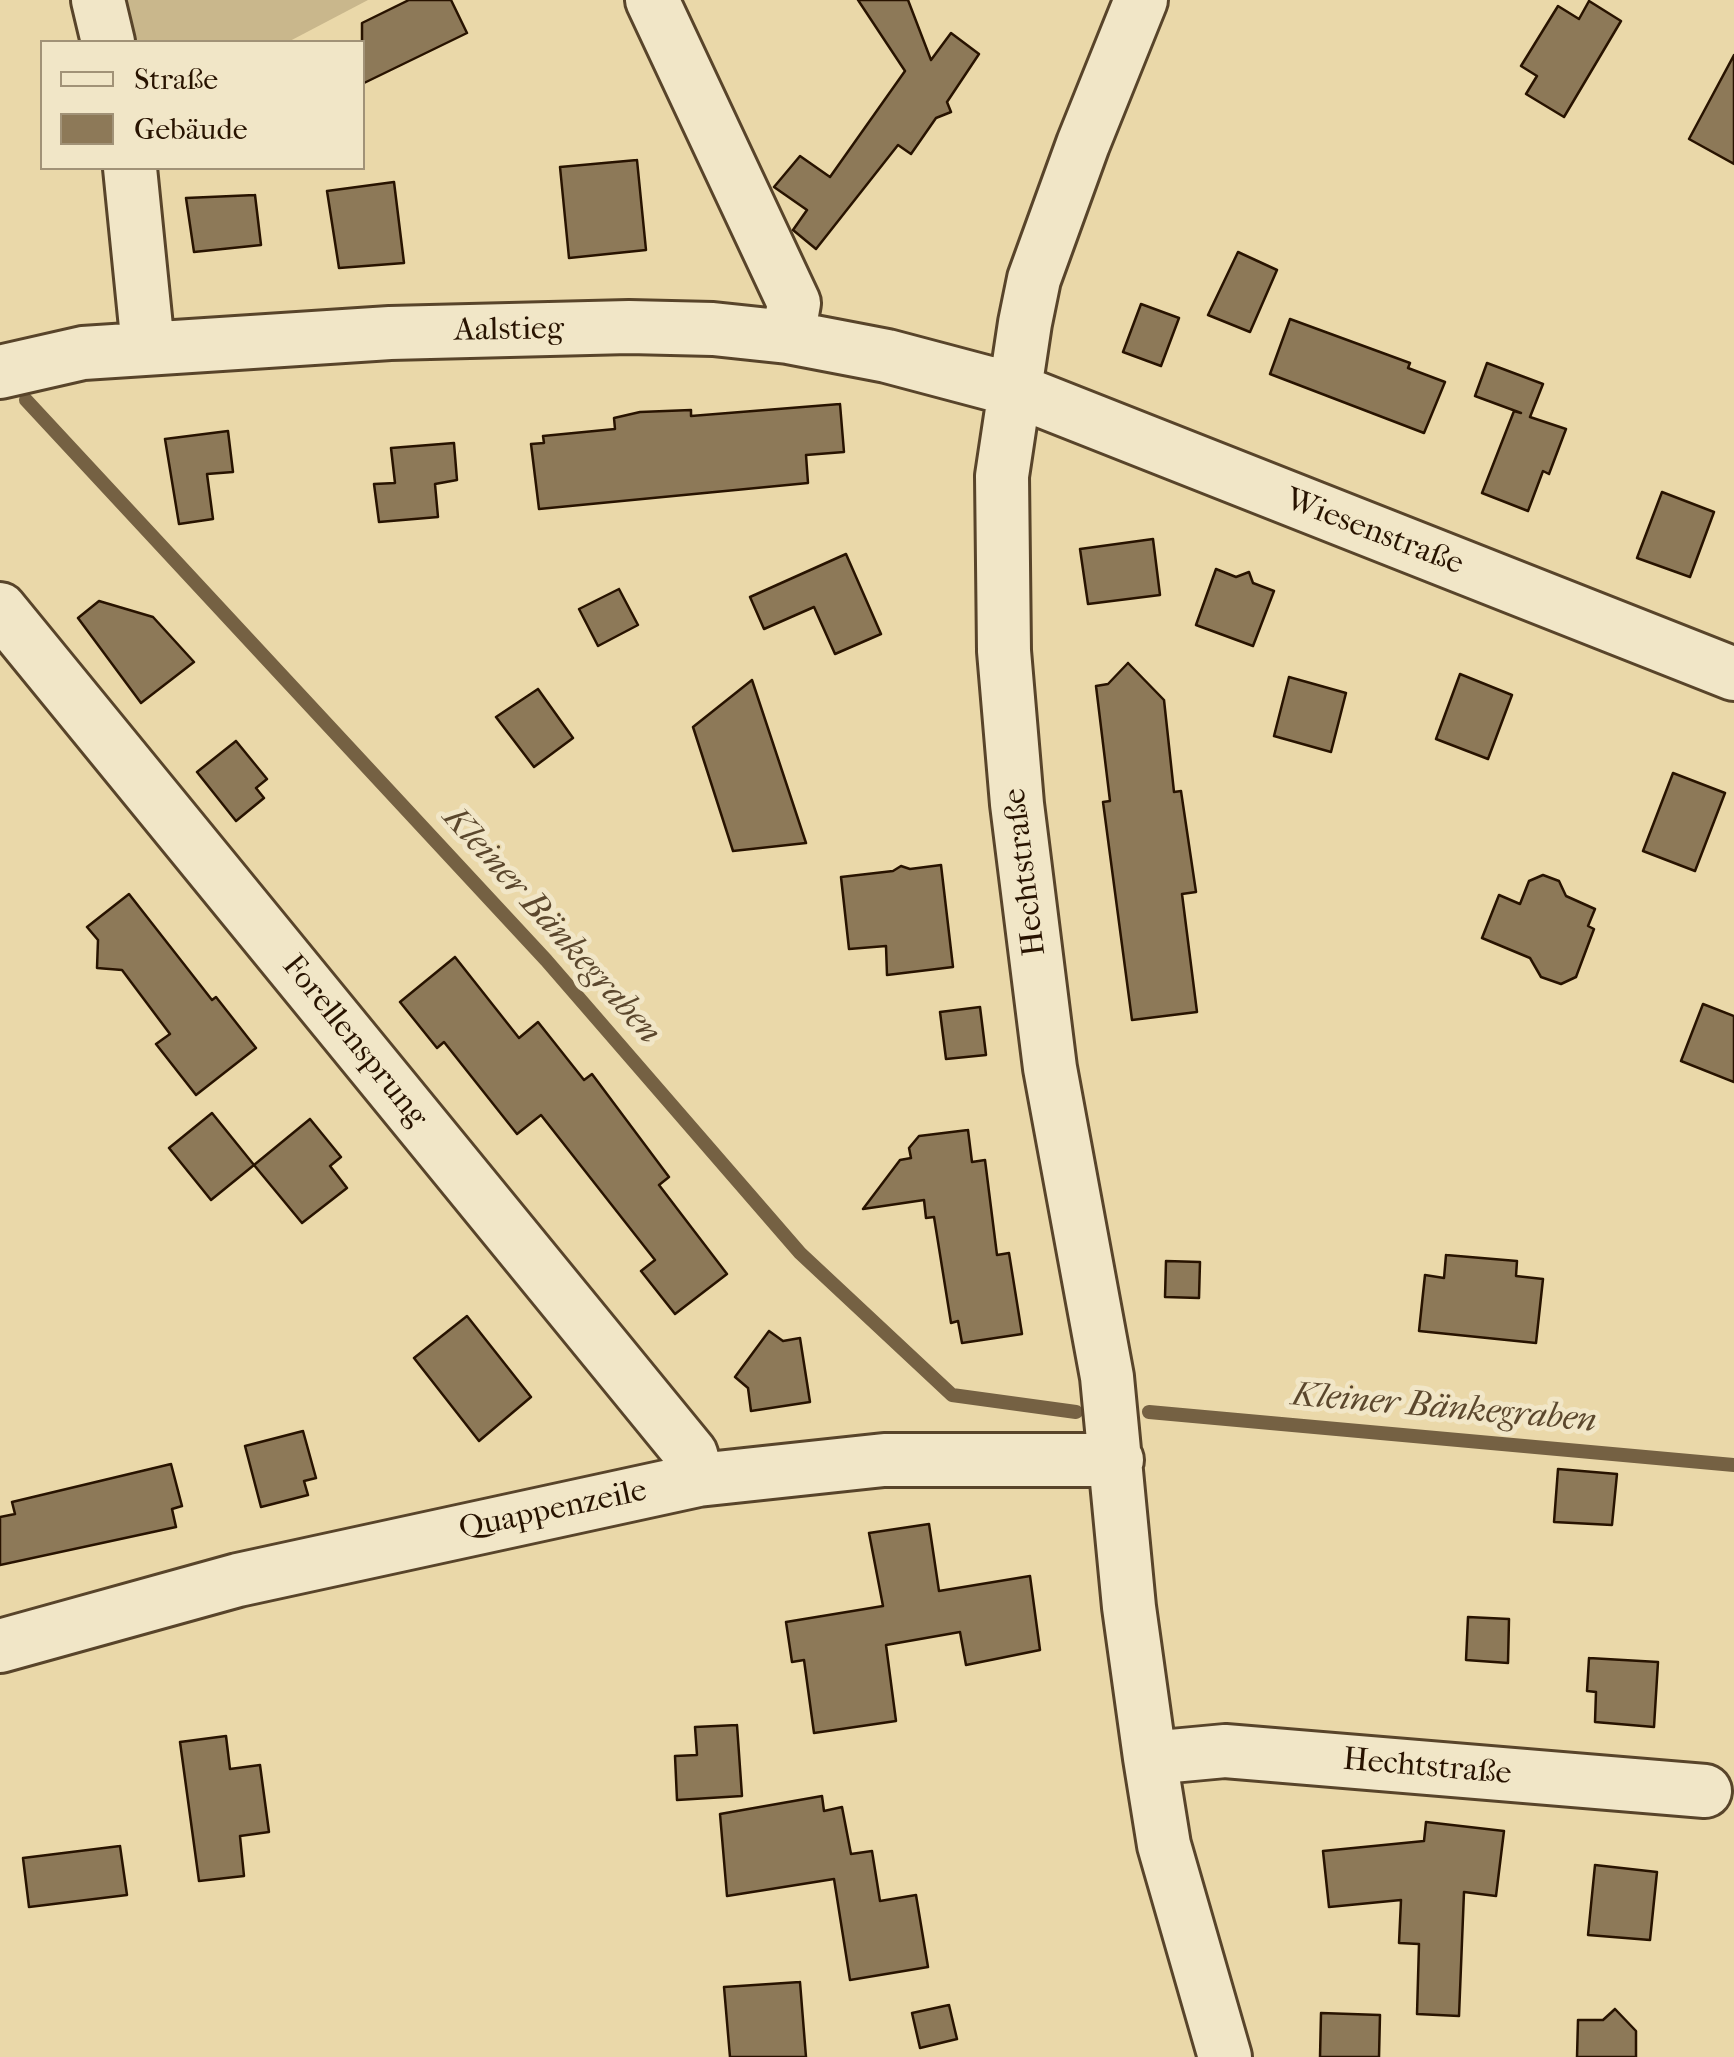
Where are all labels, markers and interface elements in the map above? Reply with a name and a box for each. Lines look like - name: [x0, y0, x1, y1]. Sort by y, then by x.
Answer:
- legend: [40, 40, 365, 170]
- text: Straße: [134, 62, 218, 97]
- text: Gebäude: [134, 112, 248, 147]
- street label: Aalstieg: [454, 311, 564, 351]
- street label: Wiesenstraße: [1280, 481, 1468, 585]
- street label: Hechtstraße: [997, 786, 1055, 958]
- water label: Kleiner Bänkegraben: [433, 798, 669, 1054]
- street label: Forellensprung: [273, 948, 435, 1136]
- water label: Kleiner Bänkegraben: [1290, 1375, 1598, 1443]
- street label: Quappenzeile: [456, 1472, 650, 1550]
- street label: Hechtstraße: [1341, 1742, 1513, 1794]

